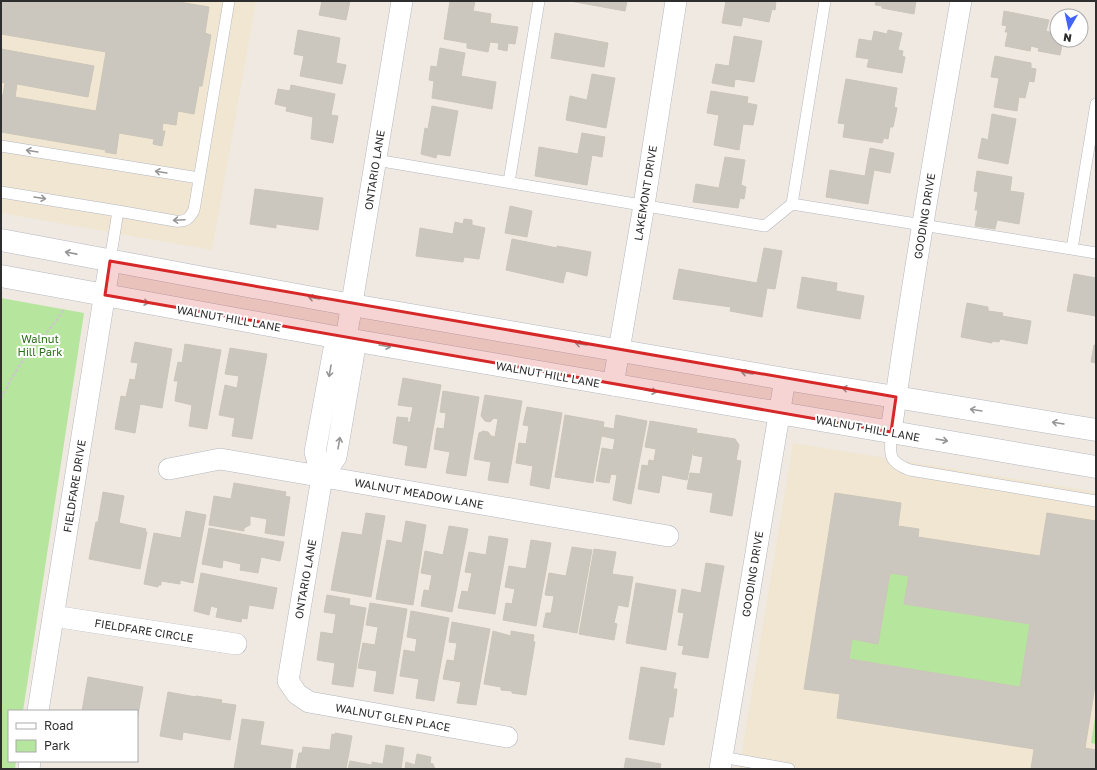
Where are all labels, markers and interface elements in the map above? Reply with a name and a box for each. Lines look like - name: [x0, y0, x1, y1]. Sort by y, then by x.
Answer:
- north arrow: [1049, 8, 1089, 48]
- text: N: [1062, 31, 1073, 45]
- street label: ONTARIO LANE: [361, 129, 387, 211]
- street label: LAKEMONT DRIVE: [631, 144, 659, 242]
- one-way arrow: [26, 147, 39, 155]
- one-way arrow: [155, 168, 168, 176]
- street label: GOODING DRIVE: [911, 172, 937, 260]
- one-way arrow: [33, 194, 46, 202]
- one-way arrow: [172, 217, 185, 224]
- one-way arrow: [65, 249, 78, 257]
- one-way arrow: [308, 293, 321, 301]
- one-way arrow: [136, 298, 149, 306]
- street label: WALNUT HILL LANE: [176, 302, 282, 334]
- park label: Walnut Hill Park: [18, 332, 62, 358]
- one-way arrow: [574, 340, 587, 348]
- one-way arrow: [378, 342, 391, 350]
- street label: WALNUT HILL LANE: [495, 358, 601, 390]
- one-way arrow: [325, 365, 333, 378]
- one-way arrow: [740, 368, 753, 376]
- one-way arrow: [842, 385, 855, 393]
- one-way arrow: [644, 387, 657, 395]
- one-way arrow: [970, 406, 983, 414]
- street label: WALNUT HILL LANE: [815, 412, 921, 444]
- one-way arrow: [1051, 419, 1064, 427]
- one-way arrow: [335, 437, 343, 450]
- one-way arrow: [935, 437, 948, 445]
- street label: FIELDFARE DRIVE: [60, 438, 88, 533]
- street label: WALNUT MEADOW LANE: [353, 475, 485, 511]
- street label: GOODING DRIVE: [739, 530, 765, 618]
- street label: ONTARIO LANE: [292, 538, 318, 620]
- street label: FIELDFARE CIRCLE: [94, 616, 195, 644]
- street label: WALNUT GLEN PLACE: [335, 700, 452, 734]
- legend: [8, 710, 138, 762]
- text: Road: [44, 718, 73, 733]
- text: Park: [44, 738, 70, 753]

